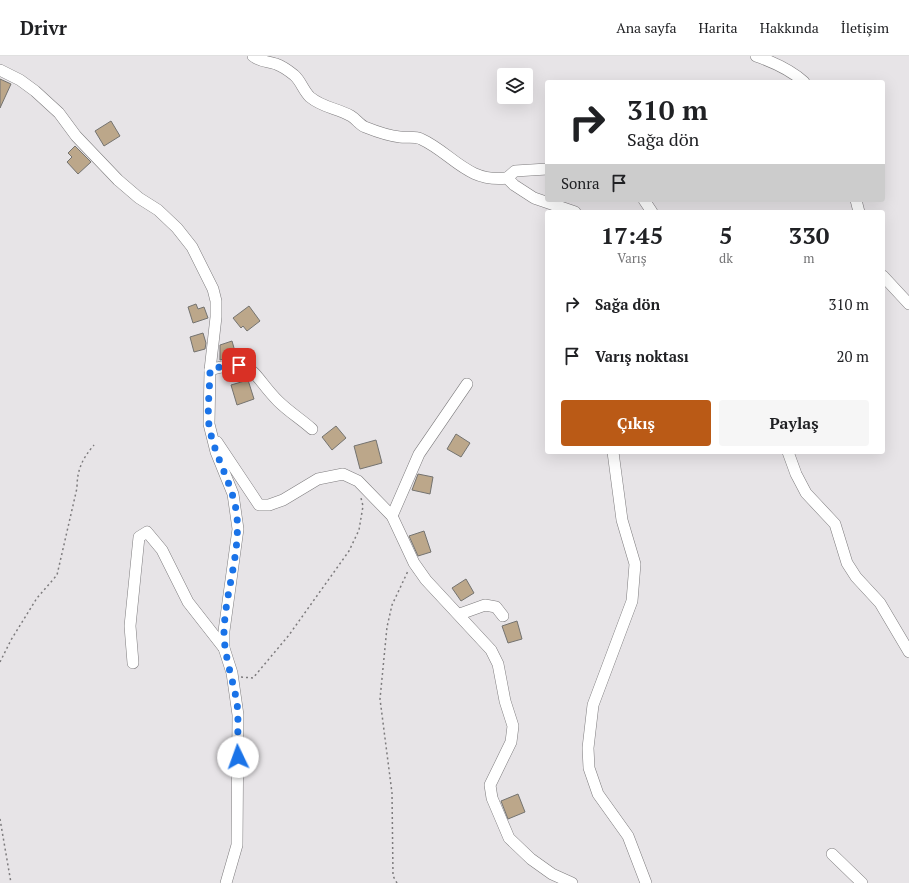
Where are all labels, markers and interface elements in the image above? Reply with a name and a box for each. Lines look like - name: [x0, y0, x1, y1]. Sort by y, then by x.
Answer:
- text: Drivr: [20, 15, 67, 40]
- text: Ana sayfa: [616, 18, 677, 37]
- text: Harita: [699, 18, 738, 37]
- text: Hakkında: [760, 18, 819, 37]
- text: İletişim: [841, 18, 889, 37]
- map controls: [497, 68, 533, 104]
- button: layers: [497, 68, 533, 104]
- text: 310 m: [627, 91, 708, 128]
- icon: right: [561, 96, 613, 148]
- text: Sağa dön: [627, 127, 699, 151]
- icon: arrive: [608, 172, 630, 194]
- text: Sonra: [561, 173, 600, 193]
- text: 17:45: [601, 219, 663, 251]
- text: 5: [719, 219, 733, 251]
- text: 330: [789, 219, 829, 251]
- text: Varış: [617, 249, 647, 267]
- text: dk: [719, 249, 733, 267]
- text: m: [803, 249, 815, 267]
- icon: right: [561, 293, 583, 315]
- text: Sağa dön: [595, 294, 660, 314]
- text: 310 m: [828, 294, 869, 314]
- icon: arrive: [561, 345, 583, 367]
- text: Varış noktası: [595, 346, 689, 366]
- text: 20 m: [836, 346, 869, 366]
- pin: [222, 348, 256, 382]
- icon: arrive: [228, 354, 250, 376]
- button: Çıkış: [561, 400, 711, 446]
- button: Paylaş: [719, 400, 869, 446]
- position arrow: [217, 736, 259, 778]

